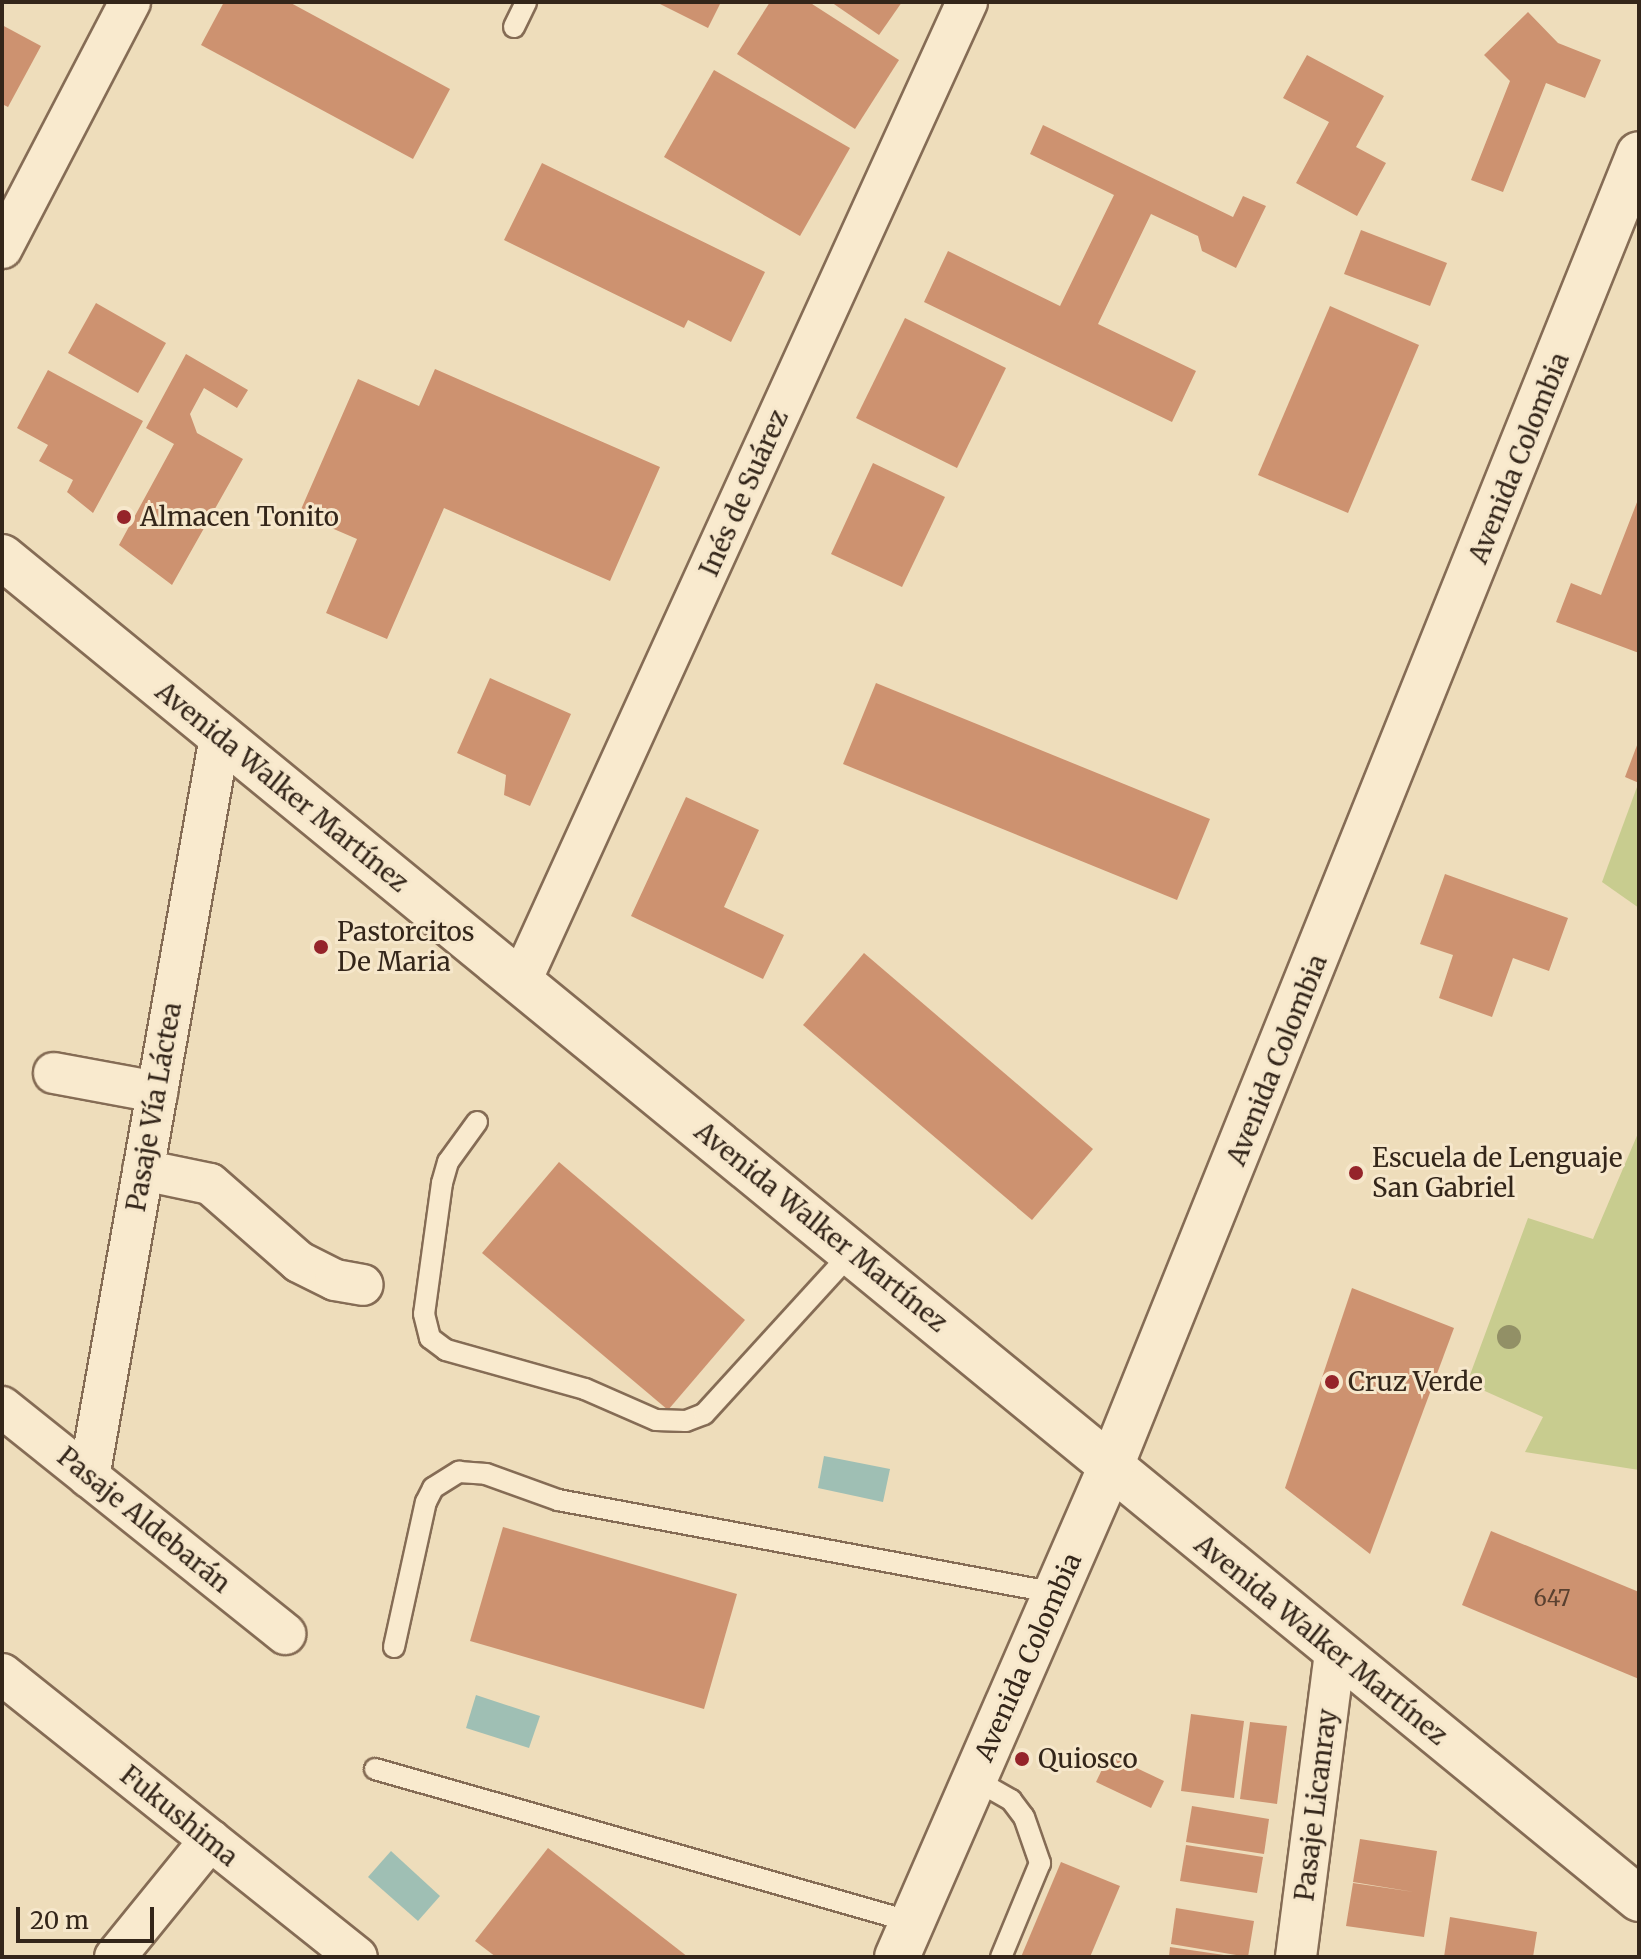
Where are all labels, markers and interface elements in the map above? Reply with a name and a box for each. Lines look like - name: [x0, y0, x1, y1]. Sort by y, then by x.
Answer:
- street label: Avenida Colombia: [1462, 348, 1576, 568]
- street label: Inés de Suárez: [693, 405, 795, 581]
- place label: Almacen Tonito: [140, 501, 339, 533]
- marker: Almacen Tonito: [115, 508, 133, 526]
- street label: Avenida Walker Martínez: [149, 676, 415, 898]
- place label: Pastorcitos De Maria: [337, 916, 474, 978]
- marker: Pastorcitos De Maria: [312, 938, 330, 956]
- street label: Avenida Colombia: [1220, 950, 1334, 1170]
- street label: Pasaje Vía Láctea: [120, 1000, 188, 1214]
- street label: Avenida Walker Martínez: [688, 1116, 954, 1338]
- place label: Escuela de Lenguaje San Gabriel: [1372, 1142, 1623, 1204]
- marker: Escuela de Lenguaje San Gabriel: [1347, 1164, 1365, 1182]
- place label: Cruz Verde: [1348, 1366, 1483, 1398]
- marker: Cruz Verde: [1323, 1373, 1341, 1391]
- street label: Pasaje Aldebarán: [51, 1441, 237, 1599]
- street label: Avenida Walker Martínez: [1188, 1529, 1454, 1751]
- street label: Avenida Colombia: [968, 1548, 1088, 1766]
- house number: 647: [1533, 1586, 1571, 1612]
- street label: Pasaje Licanray: [1289, 1707, 1343, 1903]
- place label: Quiosco: [1038, 1743, 1138, 1775]
- marker: Quiosco: [1013, 1750, 1031, 1768]
- street label: Fukushima: [114, 1759, 244, 1873]
- scale bar: [20, 1891, 158, 1941]
- text: 20 m: [30, 1905, 89, 1936]

